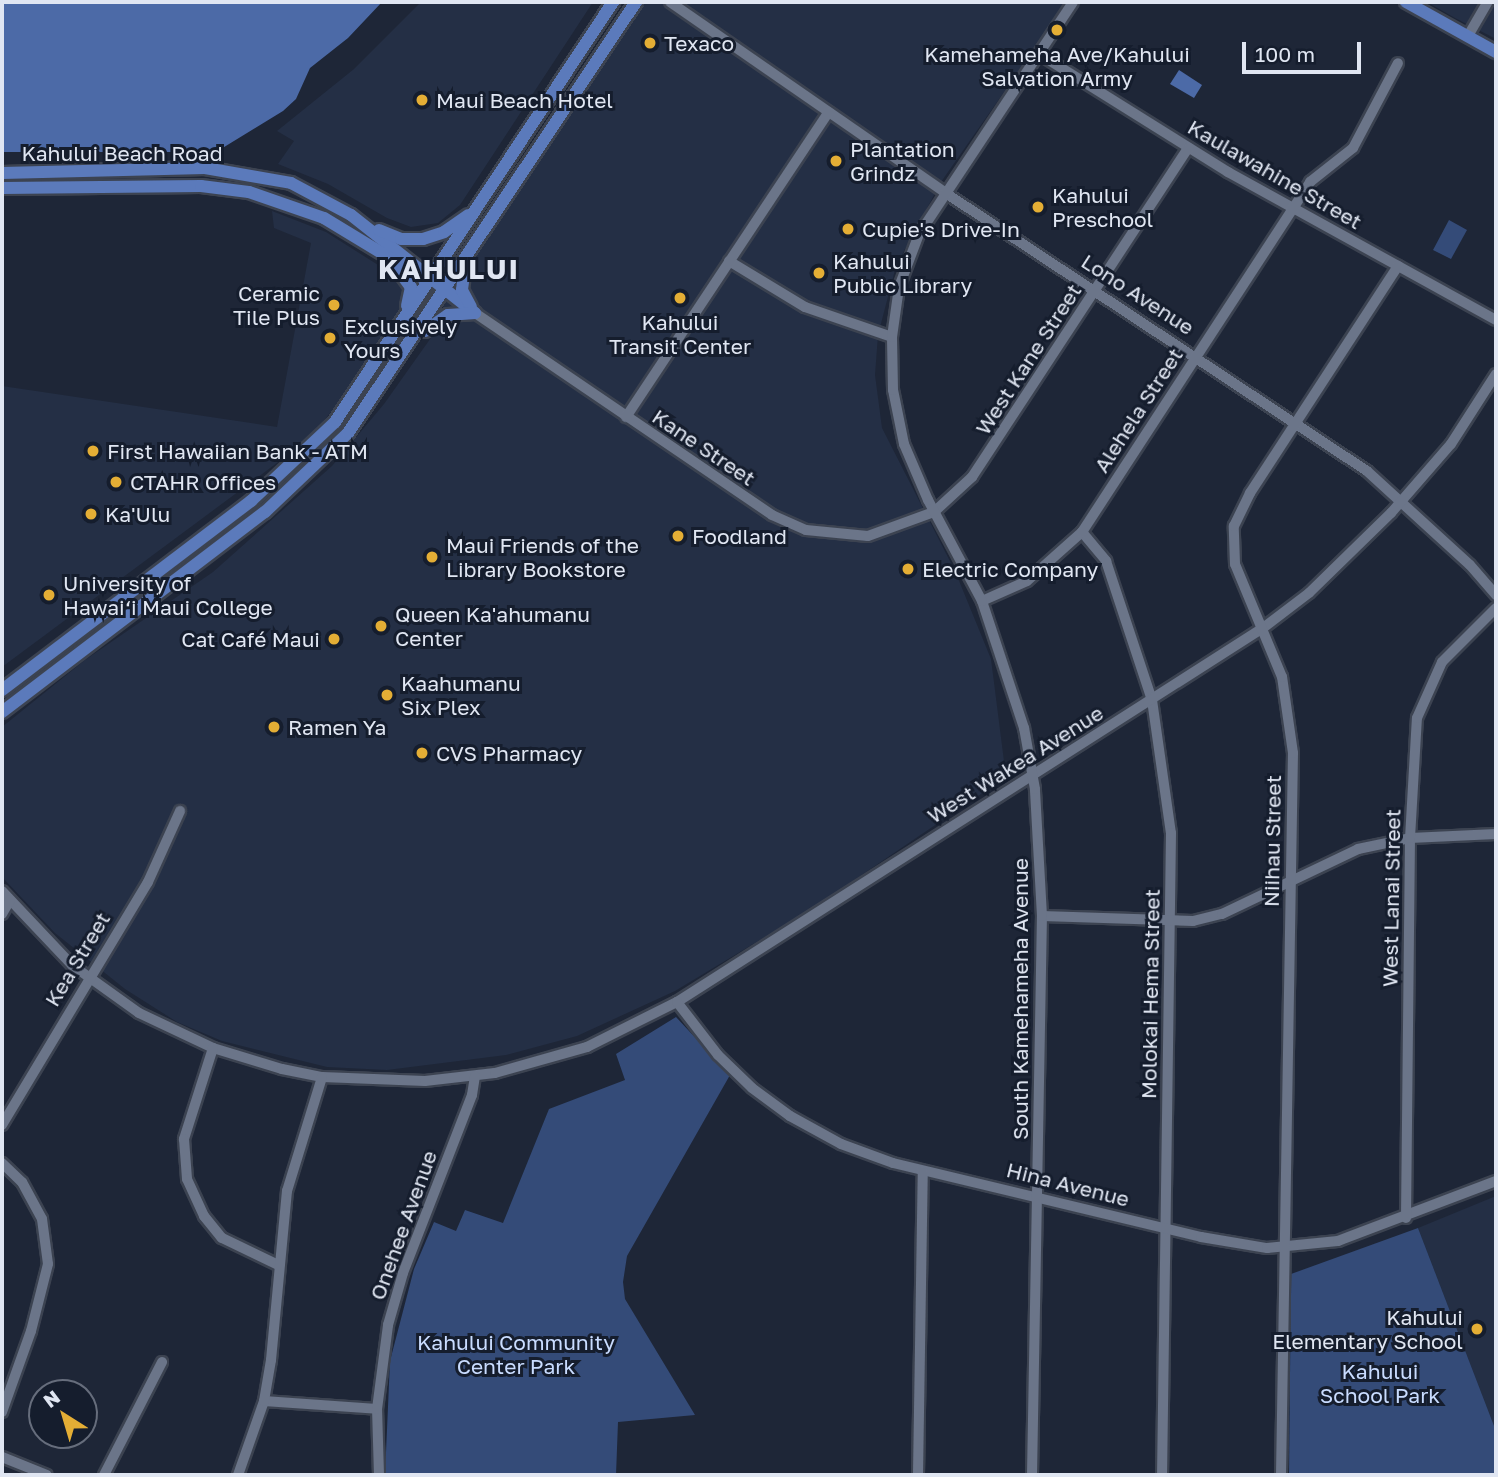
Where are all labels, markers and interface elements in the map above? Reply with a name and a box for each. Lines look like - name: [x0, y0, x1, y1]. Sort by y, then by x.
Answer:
- marker: Kamehameha Ave/Kahului Salvation Army: [1049, 22, 1065, 38]
- scale bar: [1246, 28, 1365, 72]
- place label: Texaco: [664, 30, 734, 56]
- marker: Texaco: [642, 35, 658, 51]
- place label: Kamehameha Ave/Kahului Salvation Army: [924, 41, 1190, 91]
- text: 100 m: [1255, 41, 1315, 67]
- place label: Maui Beach Hotel: [436, 87, 613, 113]
- marker: Maui Beach Hotel: [414, 92, 430, 108]
- street label: Kaulawahine Street: [1184, 114, 1366, 234]
- place label: Plantation Grindz: [850, 136, 955, 186]
- street label: Kahului Beach Road: [21, 140, 223, 166]
- marker: Plantation Grindz: [828, 153, 844, 169]
- place label: Kahului Preschool: [1052, 182, 1153, 232]
- marker: Kahului Preschool: [1030, 199, 1046, 215]
- place label: Cupie's Drive-In: [862, 216, 1020, 242]
- marker: Cupie's Drive-In: [840, 221, 856, 237]
- place label: Kahului Public Library: [833, 248, 972, 298]
- street label: Lono Avenue: [1077, 248, 1199, 340]
- district label: KAHULUI: [379, 252, 519, 286]
- marker: Kahului Public Library: [811, 265, 827, 281]
- street label: West Kane Street: [970, 279, 1086, 439]
- place label: Ceramic Tile Plus: [233, 280, 320, 330]
- marker: Kahului Transit Center: [672, 290, 688, 306]
- marker: Ceramic Tile Plus: [326, 297, 342, 313]
- place label: Kahului Transit Center: [609, 309, 751, 359]
- place label: Exclusively Yours: [344, 313, 457, 363]
- marker: Exclusively Yours: [322, 330, 338, 346]
- street label: Alehela Street: [1088, 343, 1188, 477]
- street label: Kane Street: [648, 403, 760, 491]
- place label: First Hawaiian Bank - ATM: [107, 438, 368, 464]
- marker: First Hawaiian Bank - ATM: [85, 443, 101, 459]
- place label: CTAHR Offices: [130, 469, 276, 495]
- marker: CTAHR Offices: [108, 474, 124, 490]
- place label: Ka'Ulu: [105, 501, 170, 527]
- marker: Ka'Ulu: [83, 506, 99, 522]
- place label: Foodland: [692, 523, 787, 549]
- marker: Foodland: [670, 528, 686, 544]
- place label: Maui Friends of the Library Bookstore: [446, 532, 639, 582]
- marker: Maui Friends of the Library Bookstore: [424, 549, 440, 565]
- place label: Electric Company: [922, 556, 1098, 582]
- marker: Electric Company: [900, 561, 916, 577]
- place label: University of Hawai‘i Maui College: [63, 570, 273, 620]
- marker: University of Hawai‘i Maui College: [41, 587, 57, 603]
- place label: Queen Ka'ahumanu Center: [395, 601, 590, 651]
- marker: Queen Ka'ahumanu Center: [373, 618, 389, 634]
- place label: Cat Café Maui: [181, 626, 320, 652]
- marker: Cat Café Maui: [326, 631, 342, 647]
- place label: Kaahumanu Six Plex: [401, 670, 521, 720]
- marker: Kaahumanu Six Plex: [379, 687, 395, 703]
- street label: West Wakea Avenue: [923, 700, 1107, 828]
- place label: Ramen Ya: [288, 714, 386, 740]
- marker: Ramen Ya: [266, 719, 282, 735]
- place label: CVS Pharmacy: [436, 740, 582, 766]
- marker: CVS Pharmacy: [414, 745, 430, 761]
- street label: Niihau Street: [1258, 775, 1286, 907]
- street label: West Lanai Street: [1377, 809, 1405, 987]
- street label: South Kamehameha Avenue: [1007, 858, 1033, 1140]
- street label: Molokai Hema Street: [1136, 889, 1164, 1099]
- street label: Kea Street: [39, 907, 115, 1011]
- street label: Onehee Avenue: [364, 1147, 442, 1303]
- street label: Hina Avenue: [1004, 1157, 1132, 1211]
- place label: Kahului Elementary School: [1272, 1304, 1463, 1354]
- marker: Kahului Elementary School: [1469, 1321, 1485, 1337]
- park label: Kahului Community Center Park: [417, 1329, 615, 1379]
- park label: Kahului School Park: [1320, 1358, 1440, 1408]
- north arrow: [28, 1379, 98, 1449]
- text: N: [39, 1385, 64, 1412]

